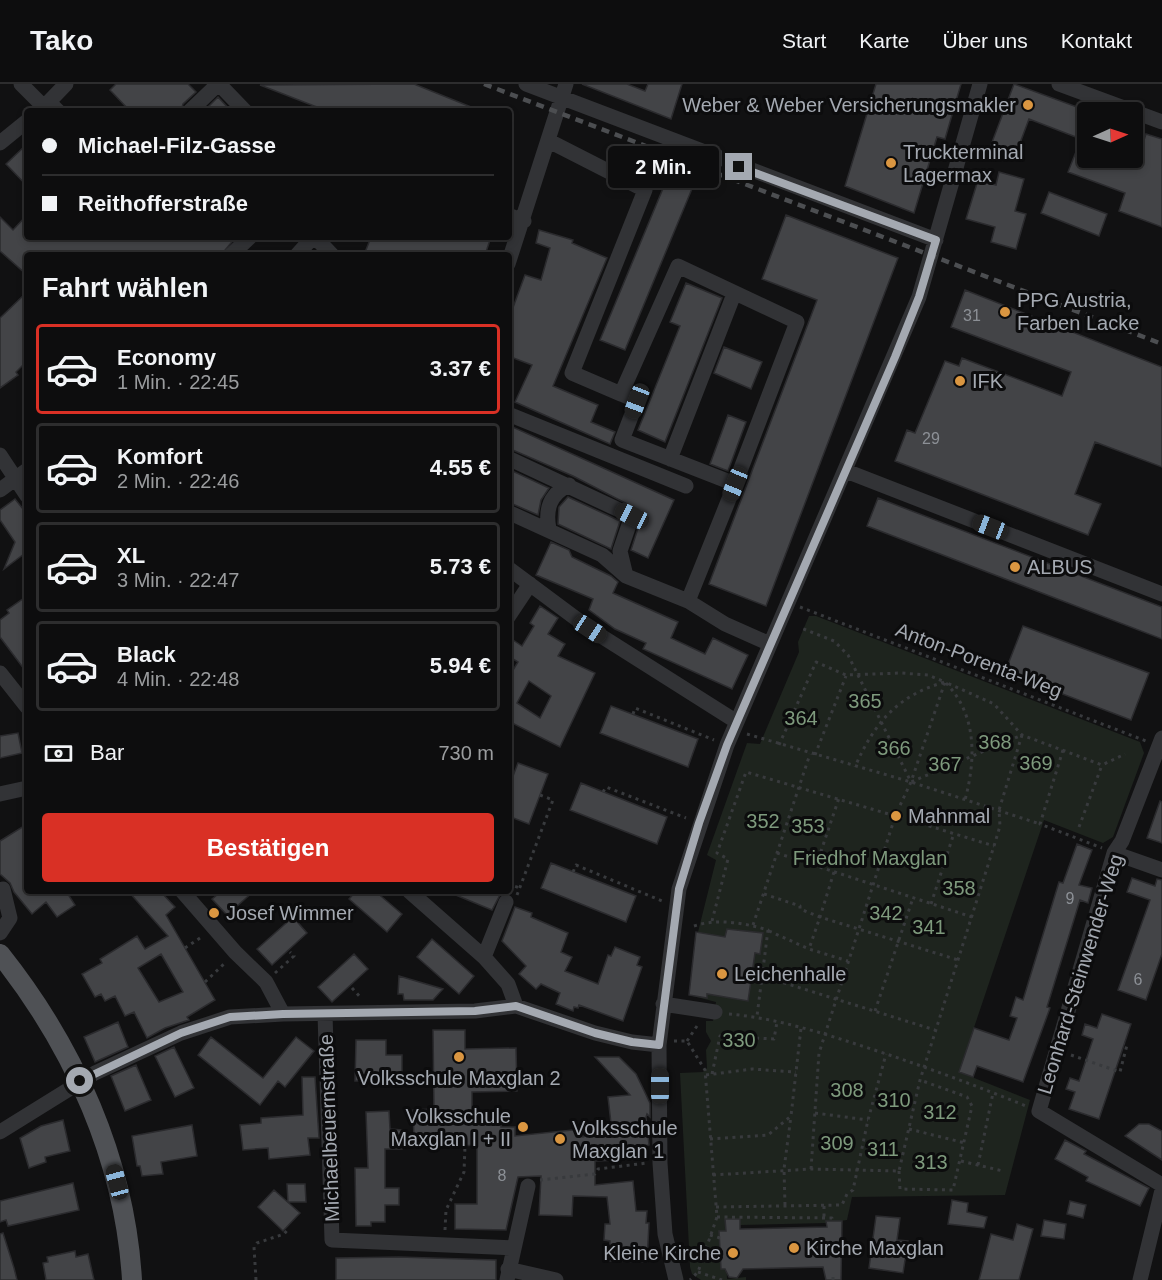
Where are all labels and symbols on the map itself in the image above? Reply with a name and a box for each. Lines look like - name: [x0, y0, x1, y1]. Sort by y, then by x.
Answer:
- place label: Weber & Weber Versicherungsmakler: [682, 94, 1016, 116]
- marker: Weber & Weber Versicherungsmakler: [1021, 98, 1035, 112]
- north arrow: [1077, 102, 1143, 168]
- place label: Truckterminal Lagermax: [903, 141, 1023, 186]
- callout: 2 Min.: [607, 146, 718, 188]
- route end: [725, 153, 752, 180]
- marker: Truckterminal Lagermax: [884, 156, 898, 170]
- place label: PPG Austria, Farben Lacke: [1017, 289, 1139, 334]
- marker: PPG Austria, Farben Lacke: [998, 305, 1012, 319]
- house number: 31: [963, 307, 981, 324]
- place label: IFK: [972, 370, 1004, 392]
- marker: IFK: [953, 374, 967, 388]
- car: [622, 381, 652, 421]
- house number: 29: [922, 430, 940, 447]
- car: [720, 464, 750, 504]
- car: [612, 500, 652, 532]
- car: [970, 512, 1010, 542]
- place label: ALBUS: [1027, 556, 1093, 578]
- marker: ALBUS: [1008, 560, 1022, 574]
- car: [570, 612, 610, 646]
- street label: Anton-Porenta-Weg: [893, 618, 1065, 702]
- park label: 365: [848, 690, 882, 712]
- park label: 364: [784, 707, 818, 729]
- park label: 368: [978, 731, 1012, 753]
- park label: 366: [877, 737, 911, 759]
- park label: 369: [1019, 752, 1053, 774]
- park label: 367: [928, 753, 962, 775]
- place label: Mahnmal: [908, 805, 990, 827]
- marker: Mahnmal: [889, 809, 903, 823]
- park label: 352: [746, 810, 780, 832]
- park label: 353: [791, 815, 825, 837]
- park label: Friedhof Maxglan: [793, 847, 947, 869]
- street label: Leonhard-Steinwender-Weg: [1033, 851, 1127, 1097]
- park label: 358: [942, 877, 976, 899]
- house number: 9: [1066, 890, 1075, 907]
- place label: Josef Wimmer: [226, 902, 354, 924]
- park label: 342: [869, 902, 903, 924]
- marker: Josef Wimmer: [207, 906, 221, 920]
- park label: 341: [912, 916, 946, 938]
- place label: Leichenhalle: [734, 963, 846, 985]
- marker: Leichenhalle: [715, 967, 729, 981]
- house number: 6: [1134, 971, 1143, 988]
- park label: 330: [722, 1029, 756, 1051]
- street label: Michaelbeuernstraße: [315, 1034, 343, 1222]
- marker: Volksschule Maxglan 2: [452, 1050, 466, 1064]
- route start: [66, 1067, 93, 1094]
- place label: Volksschule Maxglan 2: [357, 1067, 561, 1089]
- car: [651, 1068, 669, 1104]
- park label: 308: [830, 1079, 864, 1101]
- park label: 310: [877, 1089, 911, 1111]
- park label: 312: [923, 1101, 957, 1123]
- place label: Volksschule Maxglan I + II: [390, 1105, 511, 1150]
- place label: Volksschule Maxglan 1: [572, 1117, 678, 1162]
- marker: Volksschule Maxglan I + II: [516, 1120, 530, 1134]
- marker: Volksschule Maxglan 1: [553, 1132, 567, 1146]
- park label: 309: [820, 1132, 854, 1154]
- park label: 311: [867, 1138, 899, 1160]
- park label: 313: [914, 1151, 948, 1173]
- car: [104, 1162, 130, 1202]
- house number: 8: [498, 1167, 507, 1184]
- place label: Kirche Maxglan: [806, 1237, 944, 1259]
- marker: Kirche Maxglan: [787, 1241, 801, 1255]
- place label: Kleine Kirche: [603, 1242, 721, 1264]
- marker: Kleine Kirche: [726, 1246, 740, 1260]

